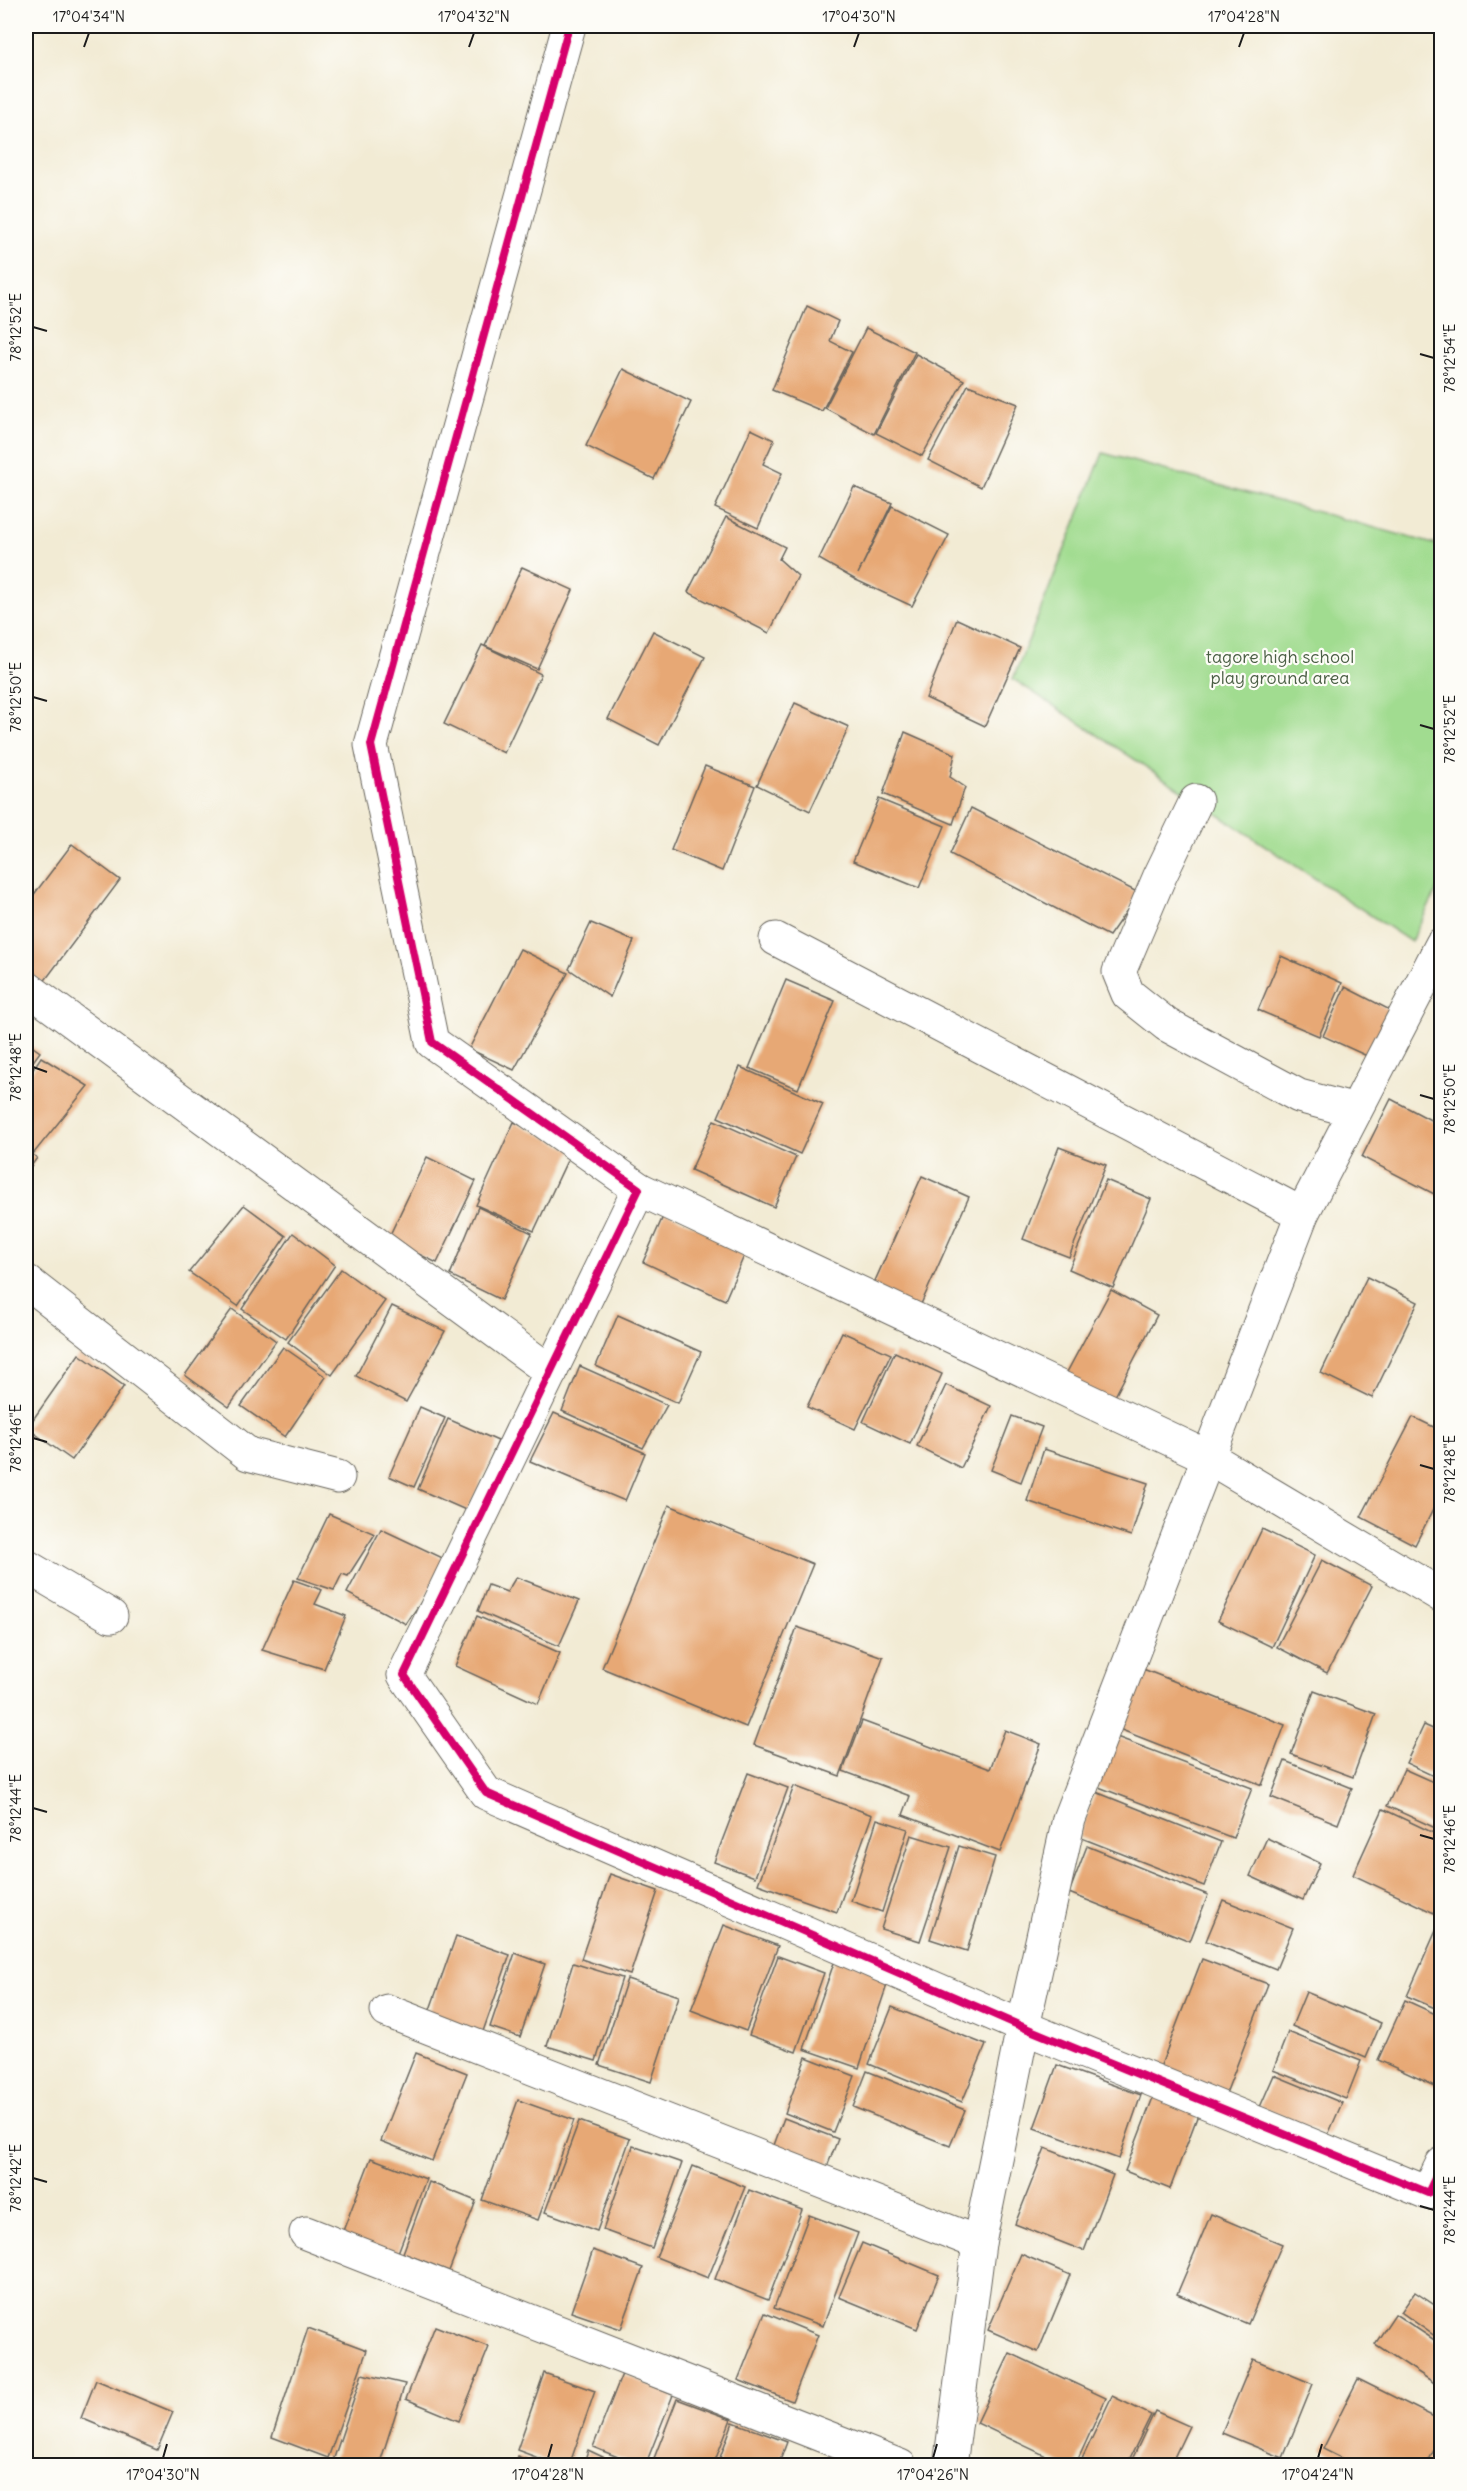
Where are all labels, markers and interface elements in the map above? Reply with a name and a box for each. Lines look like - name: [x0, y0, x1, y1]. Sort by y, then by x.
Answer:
- text: 17°04'34"N: [53, 7, 125, 26]
- text: 17°04'32"N: [438, 7, 510, 26]
- text: 17°04'30"N: [822, 7, 896, 26]
- text: 17°04'28"N: [1208, 7, 1280, 26]
- text: 78°12'52"E: [6, 292, 25, 361]
- text: 78°12'54"E: [1440, 323, 1459, 393]
- park label: tagore high school play ground area: [1206, 645, 1354, 689]
- text: 78°12'50"E: [6, 662, 25, 732]
- text: 78°12'52"E: [1440, 694, 1459, 763]
- text: 78°12'48"E: [6, 1032, 25, 1101]
- text: 78°12'50"E: [1440, 1064, 1459, 1134]
- text: 78°12'46"E: [6, 1403, 25, 1472]
- text: 78°12'48"E: [1440, 1434, 1459, 1503]
- text: 78°12'44"E: [6, 1773, 25, 1842]
- text: 78°12'46"E: [1440, 1804, 1459, 1873]
- text: 78°12'42"E: [6, 2144, 25, 2212]
- text: 78°12'44"E: [1440, 2175, 1459, 2244]
- text: 17°04'30"N: [126, 2465, 200, 2484]
- text: 17°04'28"N: [512, 2465, 584, 2484]
- text: 17°04'26"N: [897, 2465, 969, 2484]
- text: 17°04'24"N: [1282, 2465, 1354, 2484]

